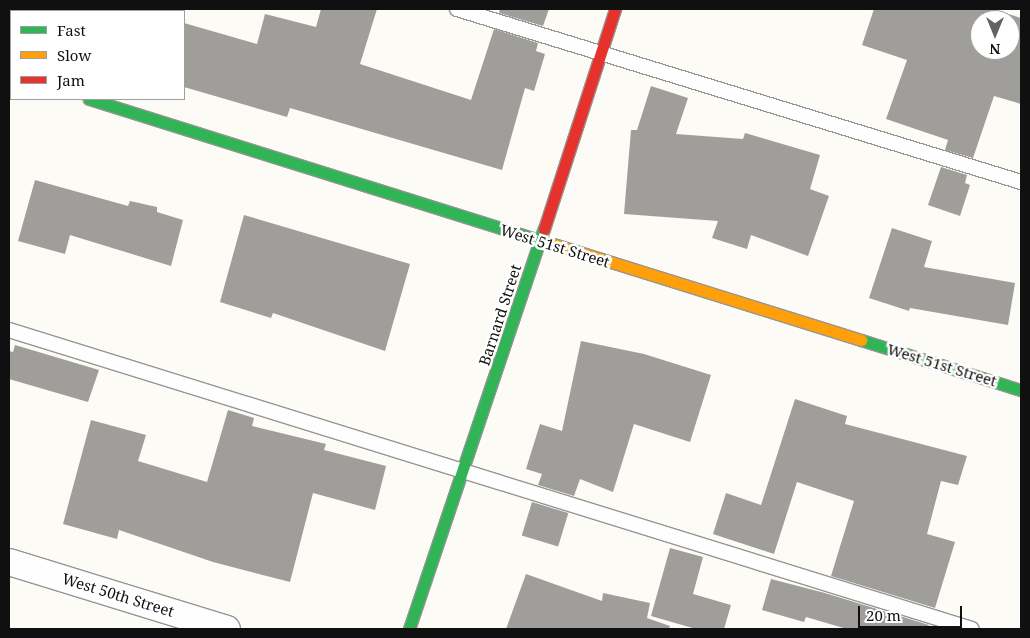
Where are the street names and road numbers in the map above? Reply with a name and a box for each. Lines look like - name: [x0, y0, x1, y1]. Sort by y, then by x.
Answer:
- street label: West 51st Street: [498, 221, 612, 271]
- street label: Barnard Street: [475, 262, 525, 368]
- street label: West 51st Street: [885, 340, 999, 390]
- street label: West 50th Street: [60, 569, 176, 621]

